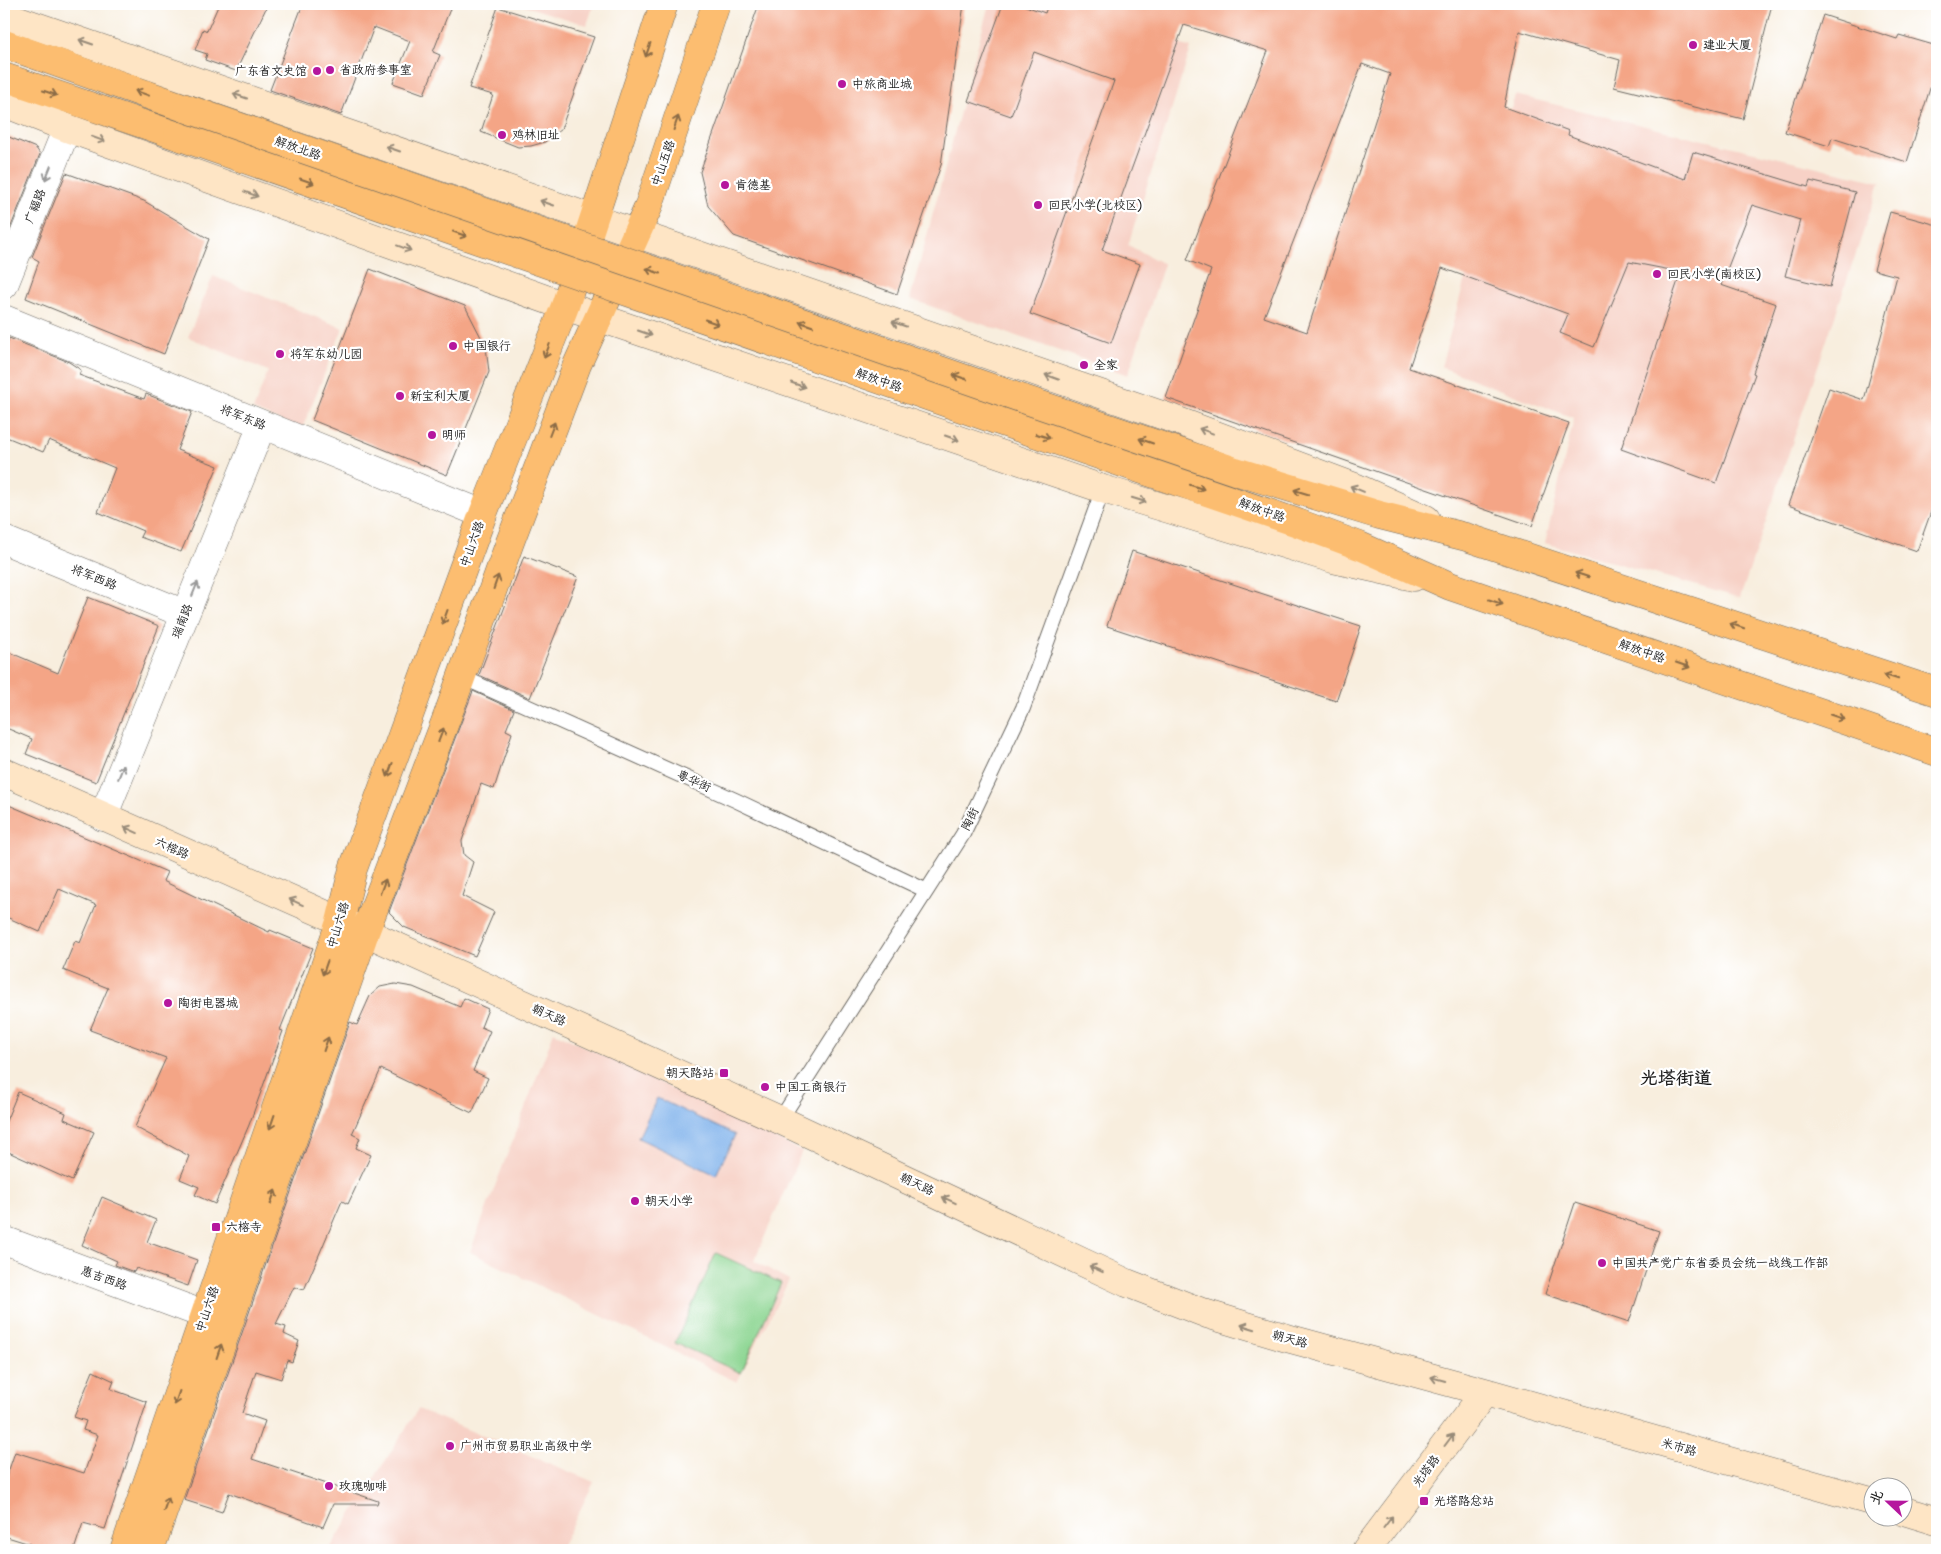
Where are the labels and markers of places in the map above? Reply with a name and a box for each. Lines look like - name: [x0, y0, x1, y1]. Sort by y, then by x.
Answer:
- place label: 建业大厦: [1703, 37, 1751, 53]
- marker: 建业大厦: [1687, 39, 1699, 51]
- place label: 省政府参事室: [340, 62, 412, 78]
- place label: 广东省文史馆: [235, 63, 307, 79]
- marker: 省政府参事室: [324, 64, 336, 76]
- marker: 广东省文史馆: [311, 65, 323, 77]
- place label: 中旅商业城: [852, 76, 912, 92]
- marker: 中旅商业城: [836, 78, 848, 90]
- place label: 鸡林旧址: [512, 127, 560, 143]
- marker: 鸡林旧址: [496, 129, 508, 141]
- place label: 肯德基: [735, 177, 771, 193]
- marker: 肯德基: [719, 179, 731, 191]
- place label: 回民小学(北校区): [1048, 197, 1142, 213]
- marker: 回民小学(北校区): [1032, 199, 1044, 211]
- place label: 回民小学(南校区): [1667, 266, 1761, 282]
- marker: 回民小学(南校区): [1651, 268, 1663, 280]
- place label: 中国银行: [463, 338, 511, 354]
- marker: 中国银行: [447, 340, 459, 352]
- place label: 将军东幼儿园: [290, 346, 362, 362]
- marker: 将军东幼儿园: [274, 348, 286, 360]
- place label: 全家: [1094, 357, 1118, 373]
- marker: 全家: [1078, 359, 1090, 371]
- place label: 新宝利大厦: [410, 388, 470, 404]
- marker: 新宝利大厦: [394, 390, 406, 402]
- place label: 明师: [442, 427, 466, 443]
- marker: 明师: [426, 429, 438, 441]
- place label: 陶街电器城: [178, 995, 238, 1011]
- marker: 陶街电器城: [162, 997, 174, 1009]
- place label: 朝天路站: [666, 1065, 714, 1081]
- marker: 朝天路站: [718, 1067, 730, 1079]
- place label: 中国工商银行: [775, 1079, 847, 1095]
- marker: 中国工商银行: [759, 1081, 771, 1093]
- place label: 朝天小学: [645, 1193, 693, 1209]
- marker: 朝天小学: [629, 1195, 641, 1207]
- place label: 六榕寺: [226, 1219, 262, 1235]
- marker: 六榕寺: [210, 1221, 222, 1233]
- place label: 中国共产党广东省委员会统一战线工作部: [1612, 1255, 1828, 1271]
- marker: 中国共产党广东省委员会统一战线工作部: [1596, 1257, 1608, 1269]
- place label: 广州市贸易职业高级中学: [460, 1438, 592, 1454]
- marker: 广州市贸易职业高级中学: [444, 1440, 456, 1452]
- place label: 玫瑰咖啡: [339, 1478, 387, 1494]
- marker: 玫瑰咖啡: [323, 1480, 335, 1492]
- place label: 光塔路总站: [1434, 1493, 1494, 1509]
- marker: 光塔路总站: [1418, 1495, 1430, 1507]

